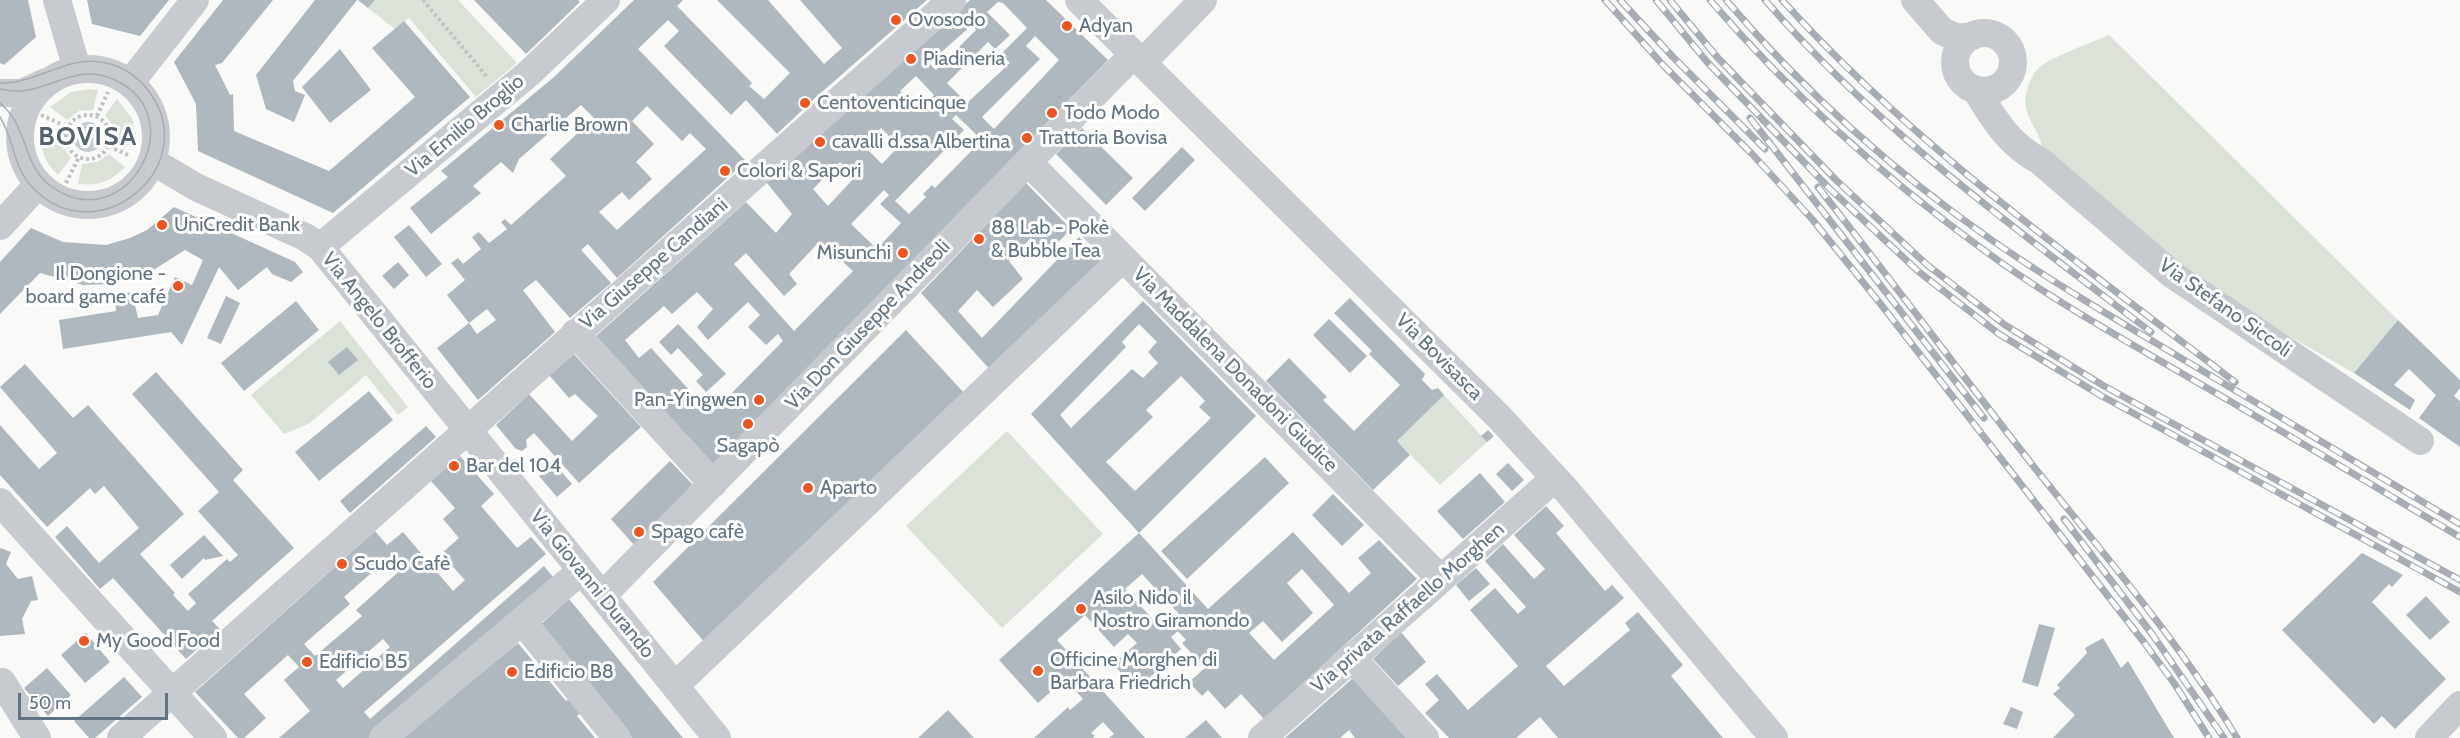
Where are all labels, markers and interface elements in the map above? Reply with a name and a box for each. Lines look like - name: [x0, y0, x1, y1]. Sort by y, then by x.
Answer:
- place label: Ovosodo: [908, 8, 985, 32]
- marker: Ovosodo: [889, 13, 903, 27]
- place label: Adyan: [1079, 14, 1133, 38]
- marker: Adyan: [1060, 19, 1074, 33]
- place label: Piadineria: [923, 47, 1005, 71]
- marker: Piadineria: [904, 52, 918, 66]
- street label: Via Emilio Broglio: [401, 69, 529, 183]
- place label: Centoventicinque: [817, 91, 966, 115]
- marker: Centoventicinque: [798, 96, 812, 110]
- place label: Todo Modo: [1064, 101, 1160, 125]
- marker: Todo Modo: [1045, 106, 1059, 120]
- place label: Charlie Brown: [511, 113, 628, 137]
- marker: Charlie Brown: [492, 118, 506, 132]
- district label: BOVISA: [38, 121, 138, 153]
- place label: Trattoria Bovisa: [1039, 126, 1167, 150]
- place label: cavalli d.ssa Albertina: [832, 130, 1010, 154]
- marker: Trattoria Bovisa: [1020, 131, 1034, 145]
- marker: cavalli d.ssa Albertina: [813, 135, 827, 149]
- place label: Colori & Sapori: [737, 159, 861, 183]
- marker: Colori & Sapori: [718, 164, 732, 178]
- street label: Via Giuseppe Candiani: [575, 193, 733, 335]
- place label: UniCredit Bank: [174, 213, 300, 237]
- place label: 88 Lab - Pokè & Bubble Tea: [991, 216, 1109, 263]
- marker: UniCredit Bank: [155, 218, 169, 232]
- marker: 88 Lab - Pokè & Bubble Tea: [972, 232, 986, 246]
- street label: Via Don Giuseppe Andreoli: [781, 235, 955, 415]
- place label: Misunchi: [817, 241, 891, 265]
- marker: Misunchi: [896, 246, 910, 260]
- street label: Via Angelo Brofferio: [317, 248, 441, 394]
- street label: Via Stefano Siccoli: [2154, 253, 2296, 363]
- place label: Il Dongione - board game café: [26, 262, 166, 309]
- street label: Via Maddalena Donadoni Giudice: [1128, 263, 1342, 477]
- marker: Il Dongione - board game café: [171, 279, 185, 293]
- street label: Via Bovisasca: [1391, 309, 1487, 405]
- place label: Pan-Yingwen: [634, 388, 747, 412]
- marker: Pan-Yingwen: [752, 393, 766, 407]
- marker: Sagapò: [741, 417, 755, 431]
- place label: Sagapò: [717, 434, 779, 458]
- place label: Bar del 104: [466, 454, 561, 478]
- marker: Bar del 104: [447, 459, 461, 473]
- place label: Aparto: [820, 476, 877, 500]
- marker: Aparto: [801, 481, 815, 495]
- street label: Via Giovanni Durando: [525, 505, 659, 663]
- street label: Via privata Raffaello Morghen: [1307, 518, 1509, 698]
- place label: Spago cafè: [651, 520, 744, 544]
- marker: Spago cafè: [632, 525, 646, 539]
- place label: Scudo Cafè: [354, 552, 450, 576]
- marker: Scudo Cafè: [335, 557, 349, 571]
- place label: Asilo Nido il Nostro Giramondo: [1093, 586, 1250, 633]
- marker: Asilo Nido il Nostro Giramondo: [1074, 602, 1088, 616]
- place label: My Good Food: [96, 629, 220, 653]
- marker: My Good Food: [77, 634, 91, 648]
- place label: Officine Morghen di Barbara Friedrich: [1050, 648, 1217, 695]
- place label: Edificio B5: [319, 650, 408, 674]
- marker: Edificio B5: [300, 655, 314, 669]
- place label: Edificio B8: [524, 660, 614, 684]
- marker: Officine Morghen di Barbara Friedrich: [1031, 664, 1045, 678]
- marker: Edificio B8: [505, 665, 519, 679]
- scale bar: [21, 681, 171, 719]
- text: 50 m: [29, 692, 71, 714]

